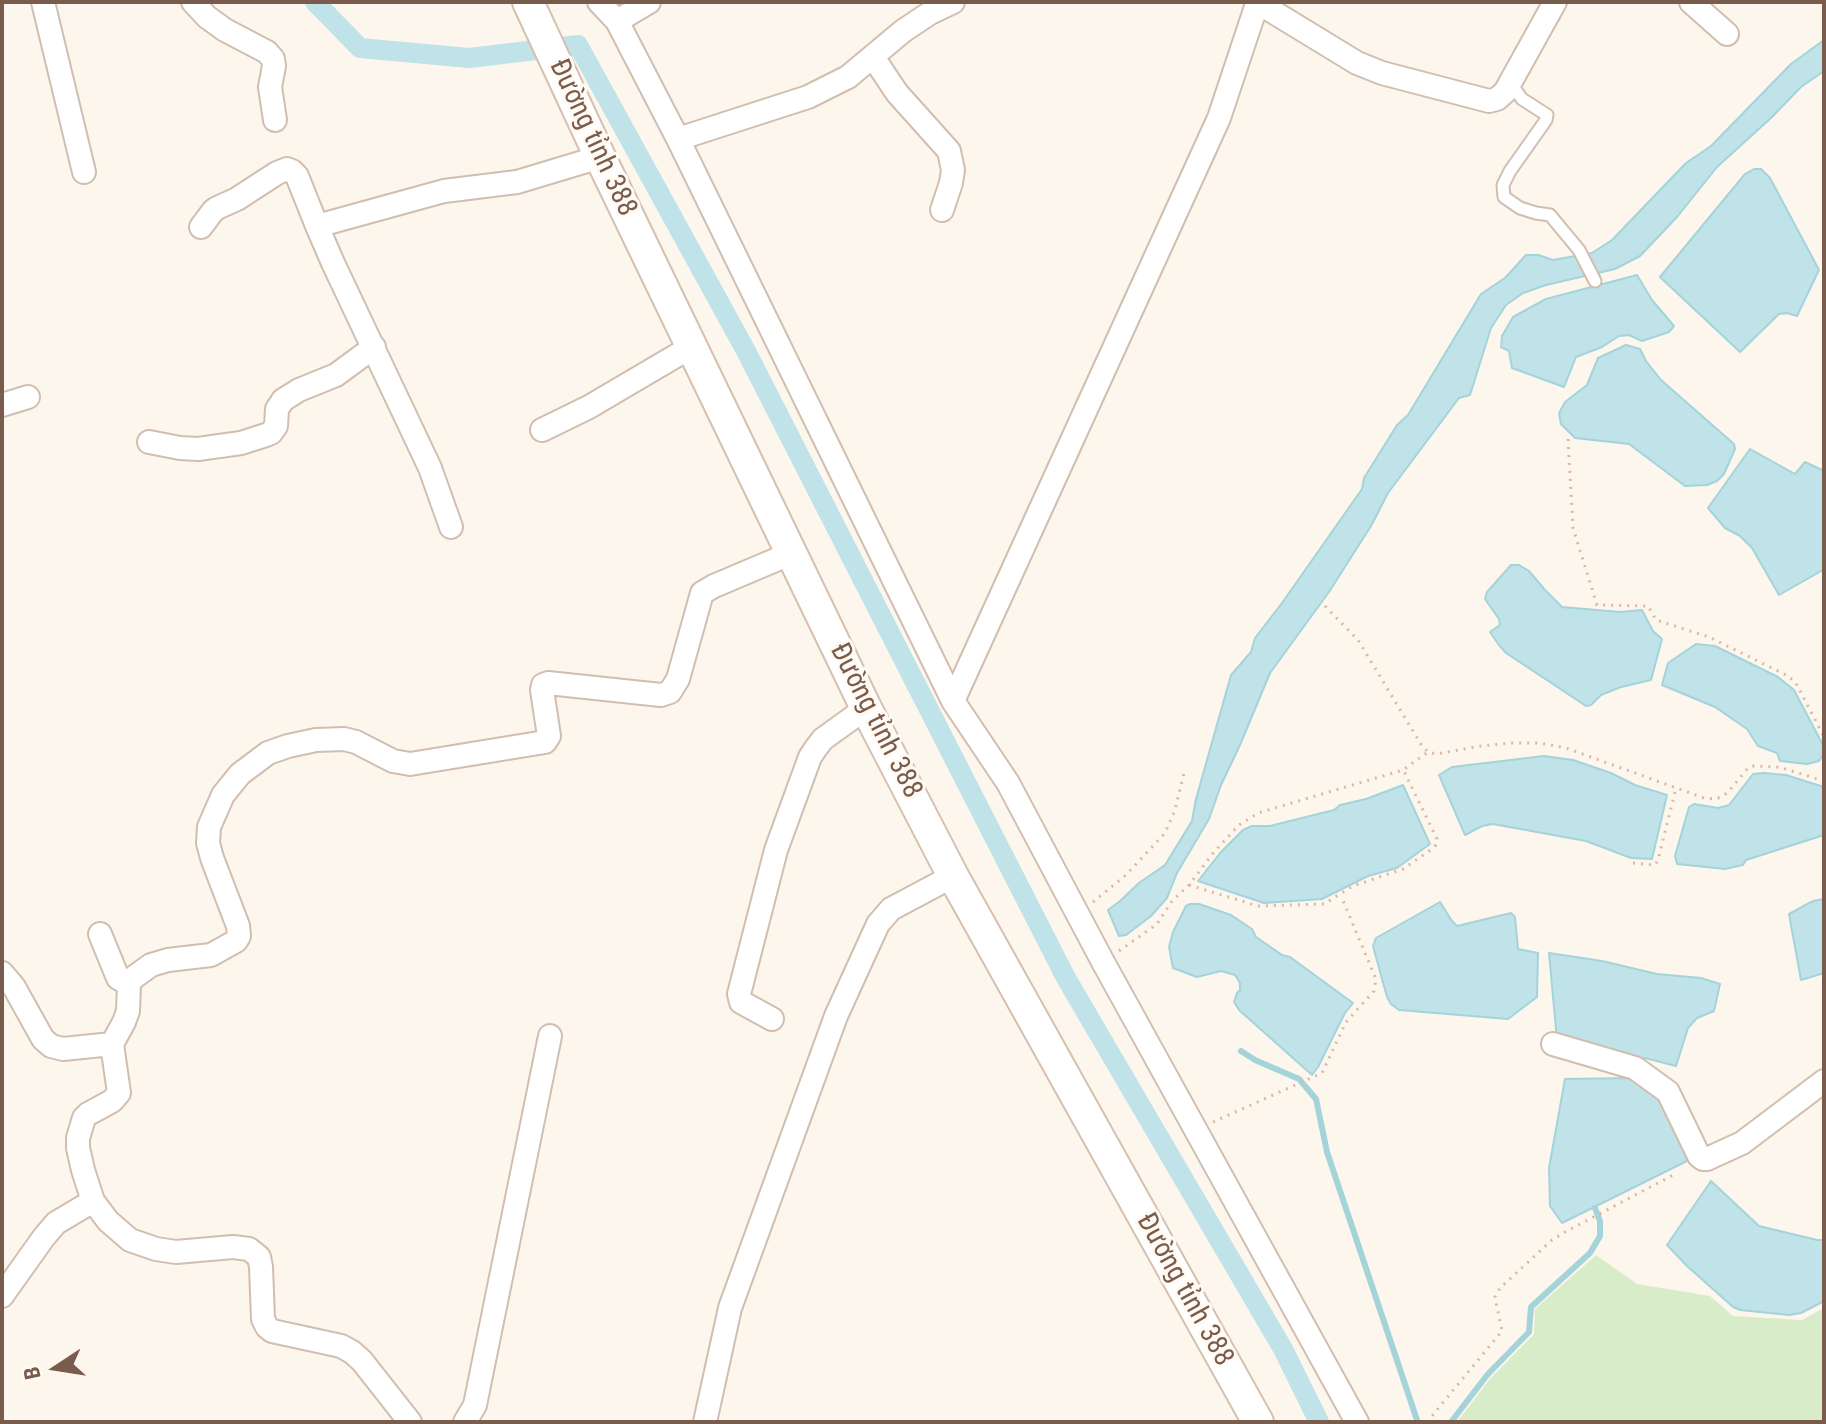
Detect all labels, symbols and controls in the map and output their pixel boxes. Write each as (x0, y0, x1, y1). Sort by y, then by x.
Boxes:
street label: Đường tỉnh 388 (541, 54, 643, 222)
street label: Đường tỉnh 388 (822, 638, 928, 804)
street label: Đường tỉnh 388 (1128, 1208, 1240, 1372)
north arrow (16, 1328, 96, 1408)
text: B (19, 1364, 46, 1382)

